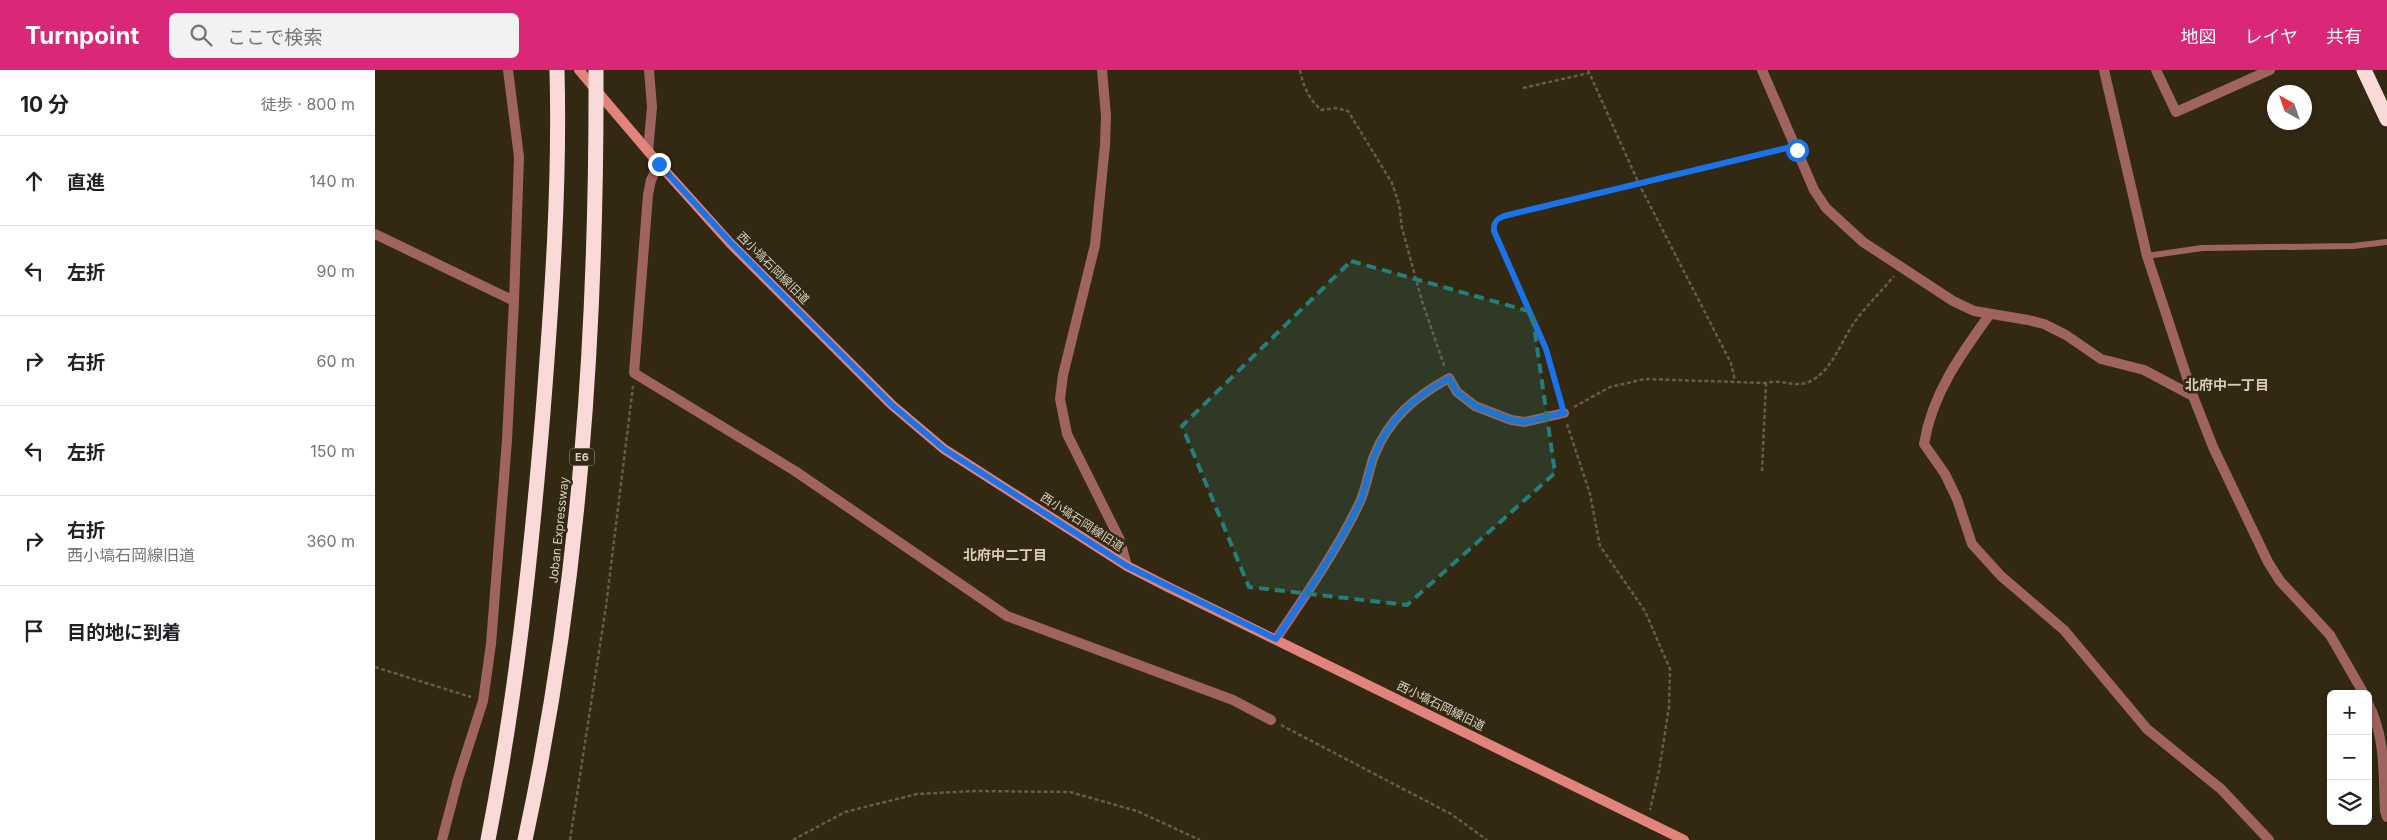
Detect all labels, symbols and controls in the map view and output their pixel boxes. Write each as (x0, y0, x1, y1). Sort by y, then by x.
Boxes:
search box (169, 13, 519, 58)
text: Turnpoint (25, 21, 139, 50)
icon: search (187, 21, 215, 49)
text: ここで検索 (227, 26, 322, 49)
text: 地図 (2181, 26, 2217, 47)
text: レイヤ (2245, 26, 2298, 47)
text: 共有 (2326, 26, 2362, 47)
north arrow (2267, 85, 2312, 130)
text: 10 分 (20, 92, 69, 117)
text: 徒歩 · 800 m (261, 94, 355, 114)
route start (1786, 139, 1809, 162)
route end (648, 153, 671, 176)
icon: ahead (20, 167, 48, 195)
text: 直進 (67, 171, 105, 194)
text: 140 m (310, 171, 355, 191)
street label: 西小塙石岡線旧道 (734, 228, 813, 307)
icon: left (20, 257, 48, 285)
text: 左折 (67, 261, 105, 284)
text: 90 m (316, 261, 355, 281)
icon: right (20, 347, 48, 375)
text: 右折 (67, 351, 105, 374)
text: 60 m (316, 351, 355, 371)
district label: 北府中一丁目 (2185, 376, 2269, 393)
icon: left (20, 437, 48, 465)
text: 左折 (67, 441, 105, 464)
text: 150 m (310, 441, 355, 461)
road number: E6 (569, 448, 595, 466)
street label: Joban Expressway (545, 476, 572, 584)
street label: 西小塙石岡線旧道 (1038, 489, 1127, 554)
text: 右折 (67, 519, 105, 542)
icon: right (20, 527, 48, 555)
text: 360 m (307, 531, 355, 551)
text: 西小塙石岡線旧道 (67, 545, 195, 565)
district label: 北府中二丁目 (963, 546, 1047, 563)
icon: arrive (20, 617, 48, 645)
text: 目的地に到着 (67, 621, 181, 644)
street label: 西小塙石岡線旧道 (1395, 678, 1488, 733)
map controls (2327, 690, 2372, 825)
button: + (2327, 690, 2372, 735)
button: − (2327, 735, 2372, 780)
button: layers (2327, 780, 2372, 825)

